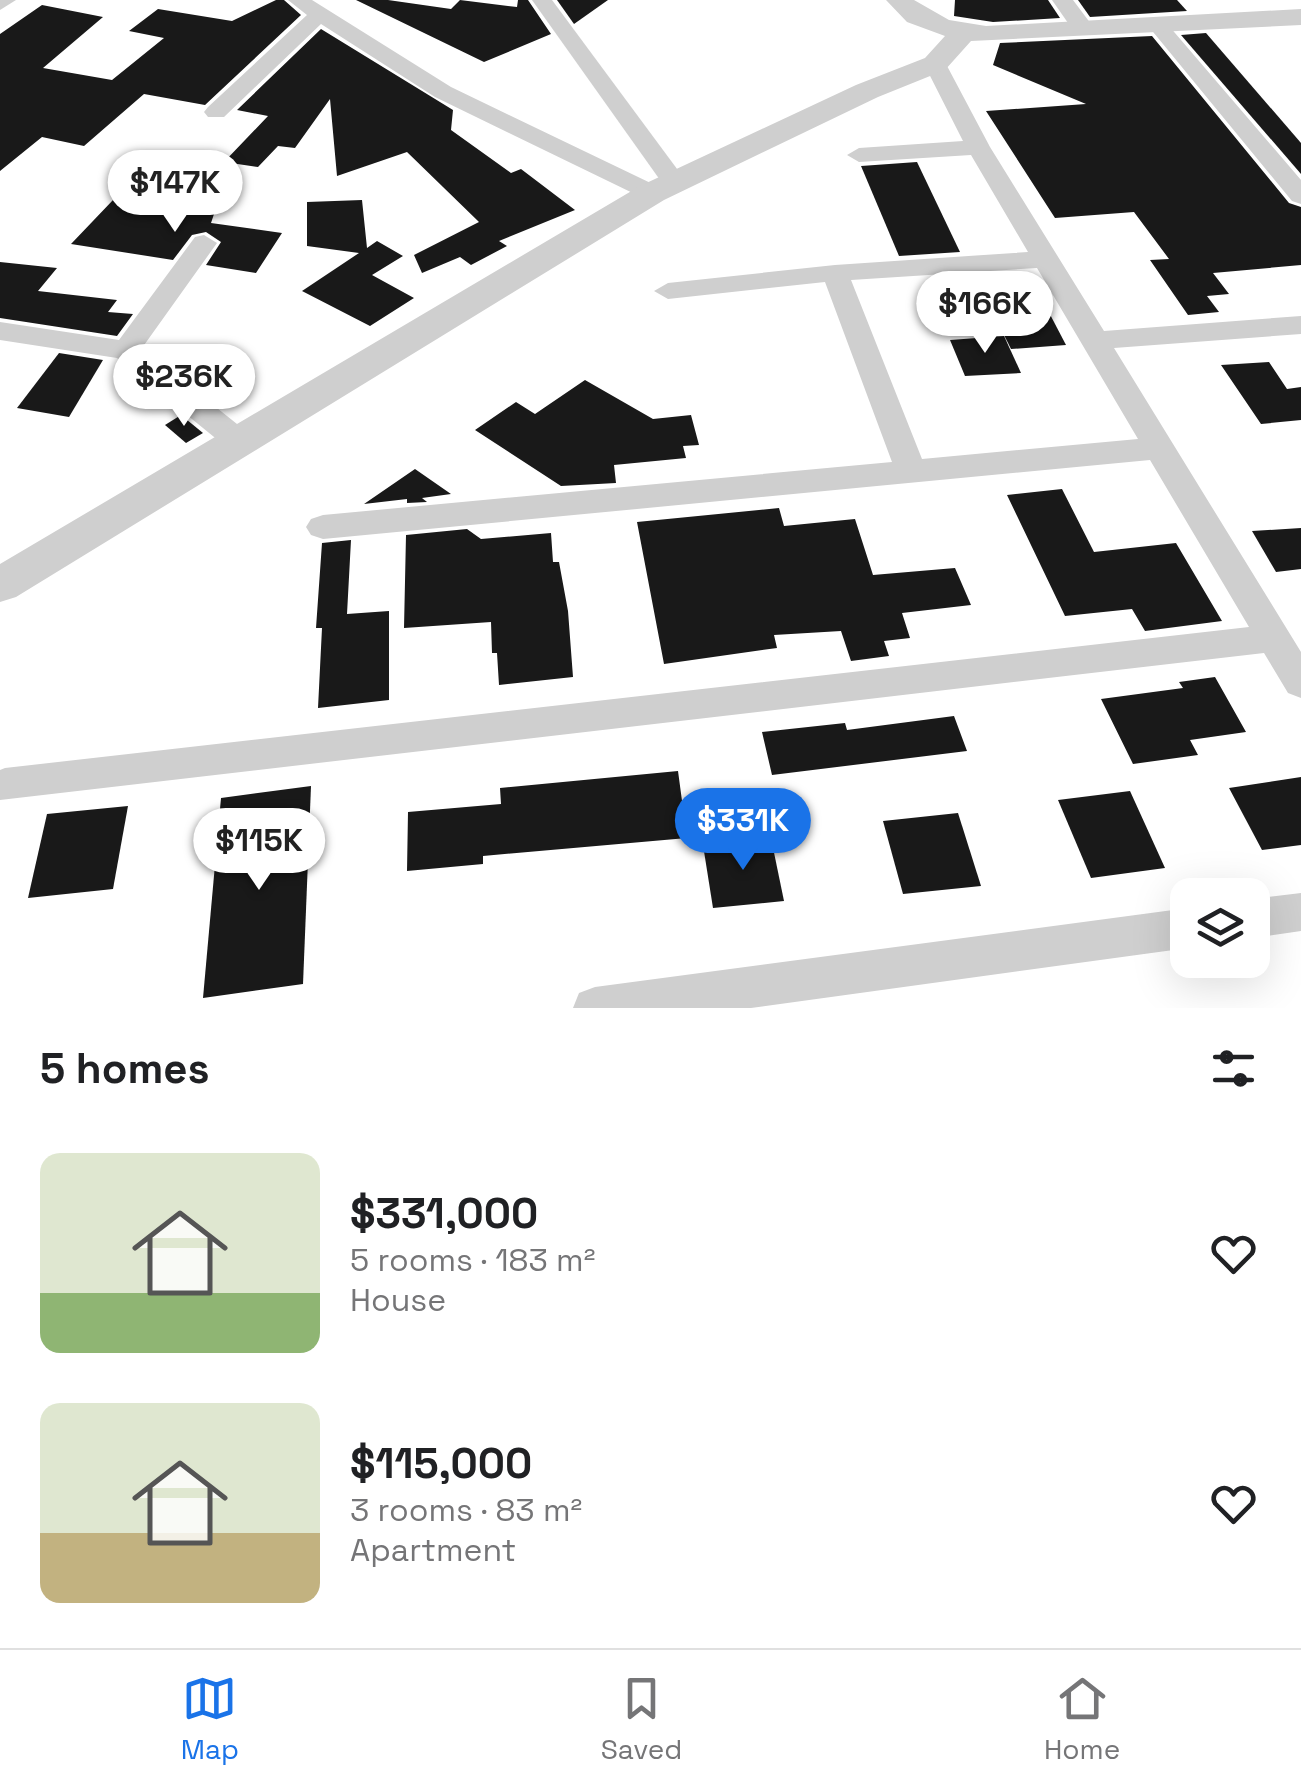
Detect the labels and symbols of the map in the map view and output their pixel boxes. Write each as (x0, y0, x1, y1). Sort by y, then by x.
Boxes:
pin: $147K (105, 150, 245, 235)
pin: $166K (915, 271, 1055, 356)
pin: $236K (114, 344, 254, 429)
pin: $331K (673, 788, 813, 873)
pin: $115K (189, 808, 329, 893)

